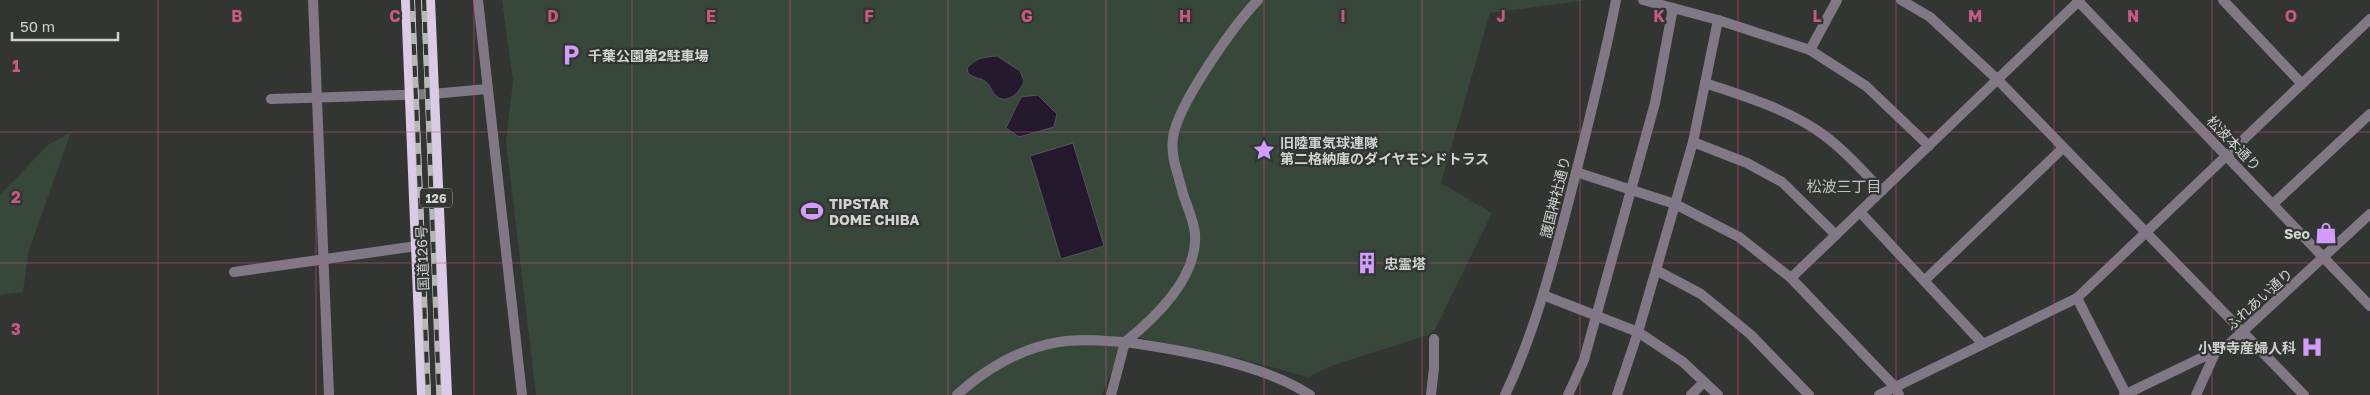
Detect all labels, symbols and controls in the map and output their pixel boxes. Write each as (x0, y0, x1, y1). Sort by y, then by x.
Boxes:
text: B (231, 6, 243, 26)
text: C (389, 6, 401, 26)
text: D (547, 6, 559, 26)
text: E (706, 6, 716, 26)
text: F (864, 6, 874, 26)
text: G (1021, 6, 1033, 26)
text: H (1179, 6, 1191, 26)
text: I (1340, 6, 1346, 26)
text: J (1496, 6, 1506, 26)
text: K (1653, 6, 1665, 26)
text: L (1812, 6, 1822, 26)
text: M (1968, 6, 1982, 26)
text: N (2127, 6, 2139, 26)
text: O (2285, 6, 2297, 26)
scale bar (12, 10, 119, 42)
text: 50 m (20, 17, 55, 35)
parking icon: 千葉公園第2駐車場 (558, 42, 584, 68)
place label: 千葉公園第2駐車場 (588, 47, 709, 64)
text: 1 (12, 56, 20, 76)
street label: 松波本通り (2204, 112, 2264, 174)
place label: 旧陸軍気球連隊 第二格納庫のダイヤモンドトラス (1280, 134, 1489, 167)
place icon: 旧陸軍気球連隊 第二格納庫のダイヤモンドトラス (1251, 137, 1277, 163)
street label: 護国神社通り (1537, 154, 1573, 240)
district label: 松波三丁目 (1806, 177, 1882, 195)
text: 2 (11, 187, 21, 207)
road number: 126 (420, 188, 452, 208)
place label: TIPSTAR DOME CHIBA (829, 195, 919, 228)
sports icon: TIPSTAR DOME CHIBA (799, 198, 825, 224)
shop icon: Seo (2313, 220, 2339, 246)
street label: 国道126号 (412, 225, 432, 291)
place label: Seo (2284, 225, 2310, 242)
building icon: 忠霊塔 (1354, 250, 1380, 276)
place label: 忠霊塔 (1384, 255, 1426, 272)
street label: ふれあい通り (2222, 265, 2296, 333)
text: 3 (11, 319, 21, 339)
hospital icon: 小野寺産婦人科 (2299, 334, 2325, 360)
place label: 小野寺産婦人科 (2198, 339, 2296, 356)

